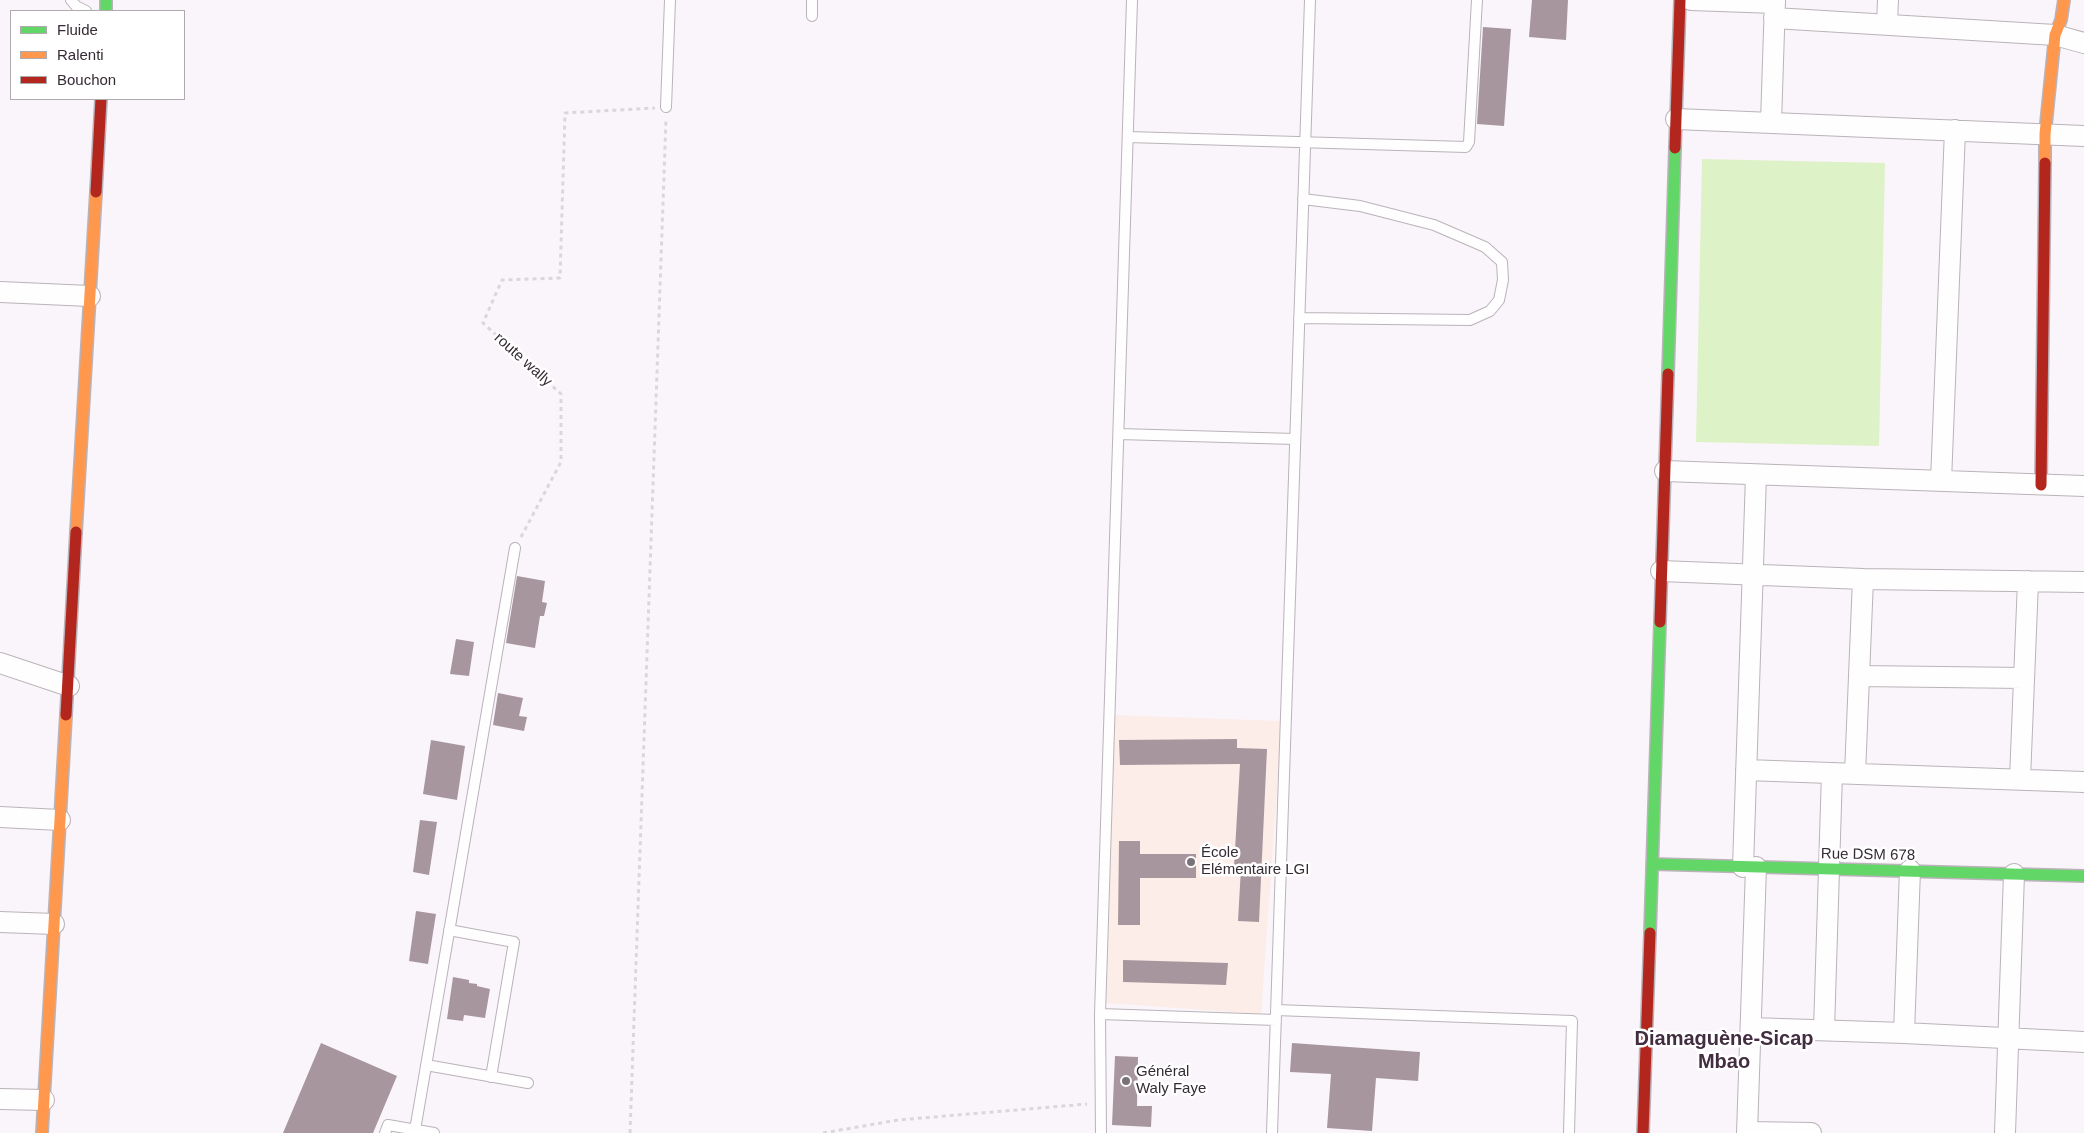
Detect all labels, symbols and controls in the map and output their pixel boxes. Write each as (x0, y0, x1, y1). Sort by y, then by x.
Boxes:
legend (10, 10, 185, 100)
text: Fluide (57, 21, 98, 38)
text: Ralenti (57, 46, 104, 63)
text: Bouchon (57, 71, 116, 88)
street label: route wally (490, 329, 556, 391)
place label: École Elémentaire LGI (1201, 844, 1309, 879)
street label: Rue DSM 678 (1821, 845, 1915, 865)
marker: École Elémentaire LGI (1185, 856, 1197, 868)
district label: Diamaguène-Sicap Mbao (1635, 1027, 1813, 1074)
place label: Général Waly Faye (1136, 1063, 1206, 1098)
marker: Général Waly Faye (1120, 1075, 1132, 1087)

